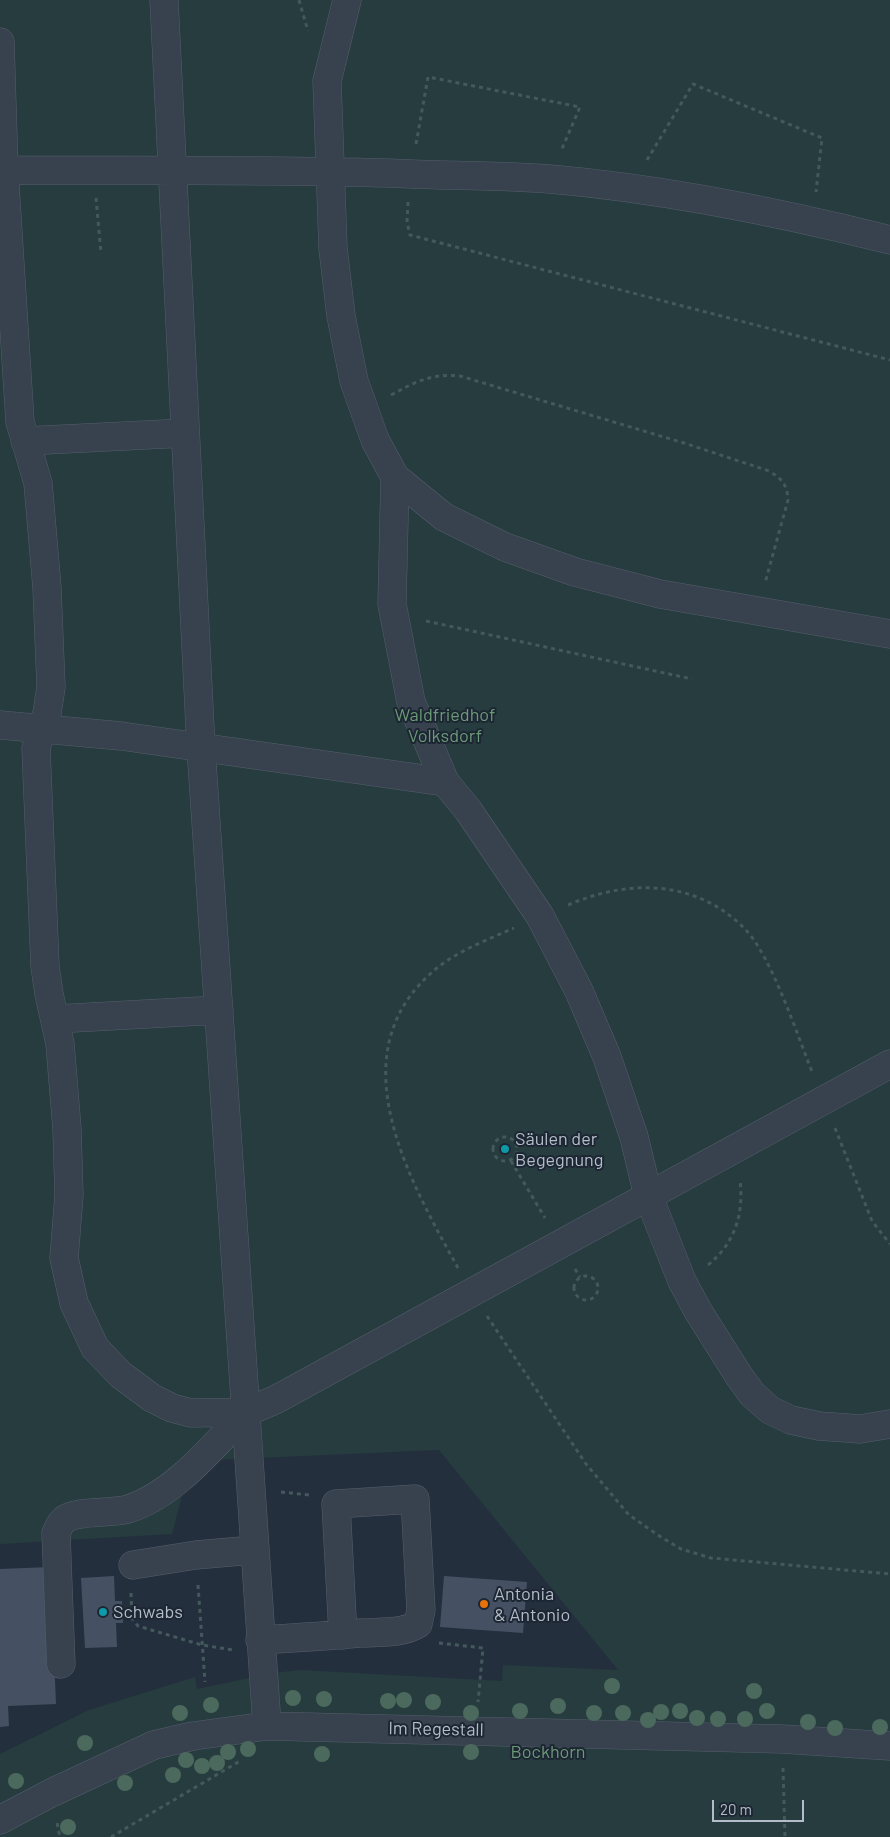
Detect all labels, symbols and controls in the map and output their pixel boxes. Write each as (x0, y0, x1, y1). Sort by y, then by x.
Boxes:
park label: Waldfriedhof Volksdorf (395, 704, 495, 746)
place label: Säulen der Begegnung (515, 1128, 603, 1170)
marker: Säulen der Begegnung (499, 1143, 511, 1155)
place label: Antonia & Antonio (494, 1583, 570, 1626)
marker: Antonia & Antonio (478, 1598, 490, 1610)
place label: Schwabs (113, 1601, 183, 1623)
marker: Schwabs (97, 1606, 109, 1618)
street label: Im Regestall (388, 1717, 484, 1741)
park label: Bockhorn (510, 1741, 586, 1763)
scale bar (715, 1790, 808, 1822)
text: 20 m (720, 1800, 752, 1818)

